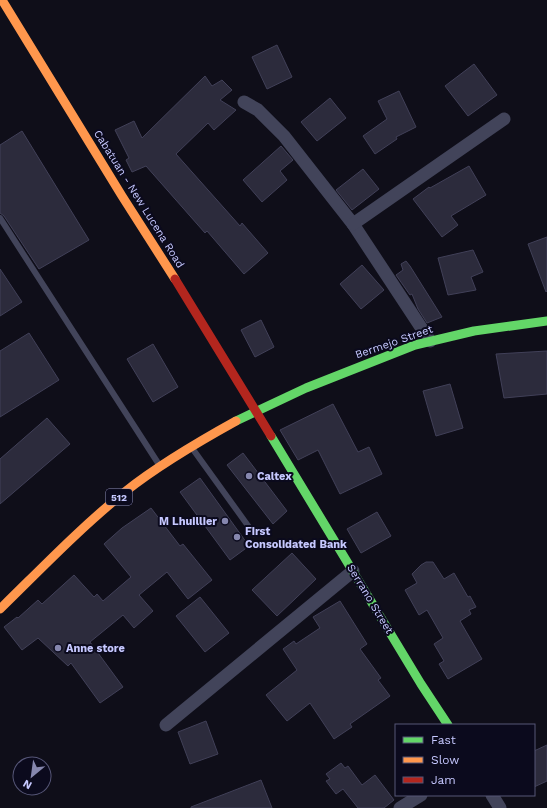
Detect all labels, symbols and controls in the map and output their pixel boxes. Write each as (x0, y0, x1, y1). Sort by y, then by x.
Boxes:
street label: Cabatuan - New Lucena Road (91, 128, 187, 270)
street label: Bermejo Street (353, 323, 435, 361)
place label: Caltex (257, 470, 292, 483)
marker: Caltex (244, 471, 254, 481)
road number: 512 (106, 489, 132, 505)
place label: M Lhuillier (159, 515, 217, 528)
marker: M Lhuillier (220, 516, 230, 526)
place label: First Consolidated Bank (245, 525, 347, 551)
marker: First Consolidated Bank (232, 532, 242, 542)
street label: Serrano Street (344, 562, 396, 636)
place label: Anne store (66, 642, 125, 655)
marker: Anne store (53, 643, 63, 653)
legend (395, 724, 535, 796)
text: Fast (431, 733, 456, 747)
text: Slow (431, 753, 459, 767)
north arrow (12, 756, 52, 796)
text: Jam (431, 773, 456, 787)
text: N (21, 777, 34, 792)

